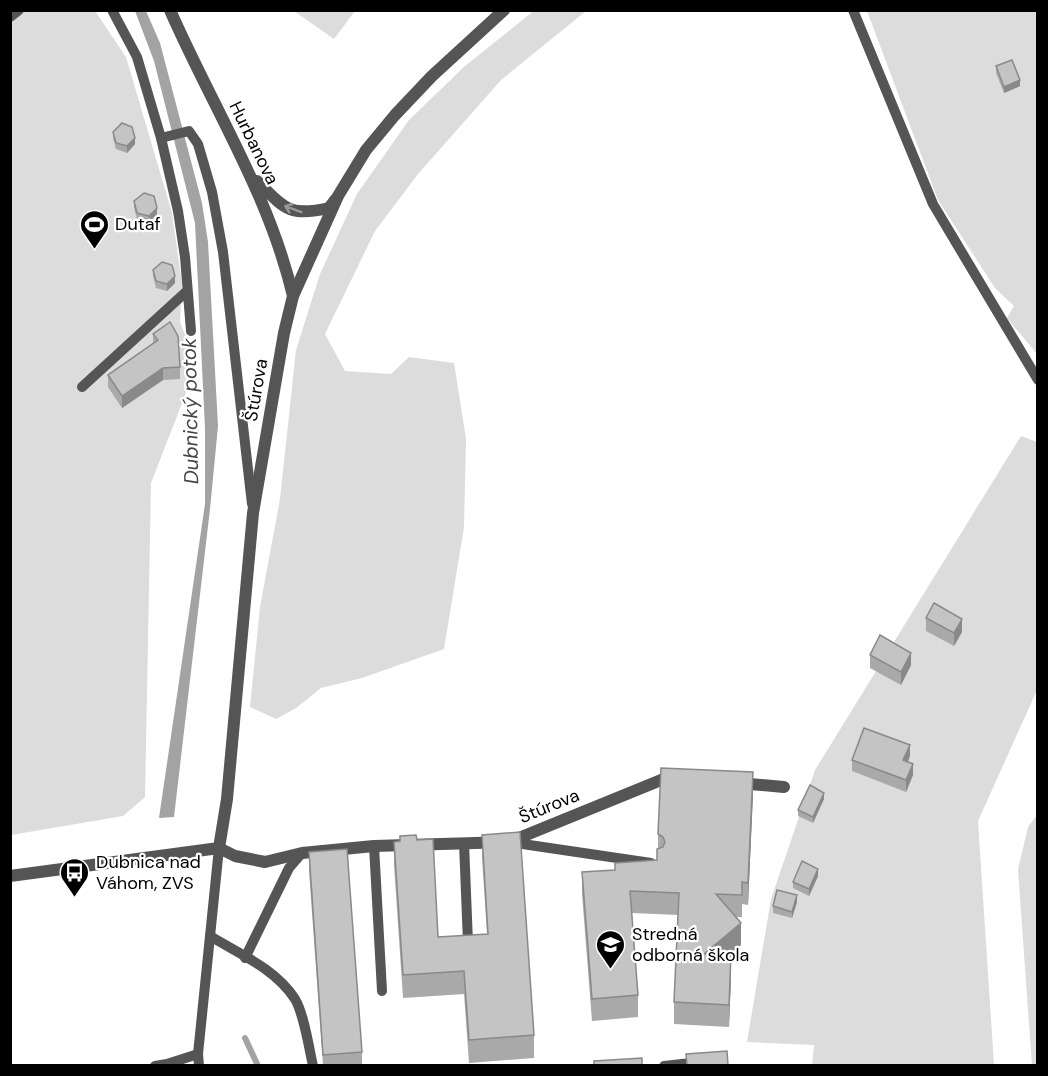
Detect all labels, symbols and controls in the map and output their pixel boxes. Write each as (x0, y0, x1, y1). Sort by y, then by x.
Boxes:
street label: Hurbanova (224, 97, 284, 189)
one-way arrow (284, 202, 302, 213)
sports icon: Dutaf (78, 208, 110, 250)
place label: Dutaf (115, 212, 161, 236)
water label: Dubnický potok (176, 337, 204, 484)
street label: Štúrova (239, 357, 273, 423)
street label: Štúrova (515, 783, 583, 829)
place label: Dubnica nad Váhom, ZVS (96, 850, 201, 895)
bus stop icon: Dubnica nad Váhom, ZVS (59, 856, 91, 898)
place label: Stredná odborná škola (632, 922, 749, 967)
school or university icon: Stredná odborná škola (595, 928, 627, 970)

